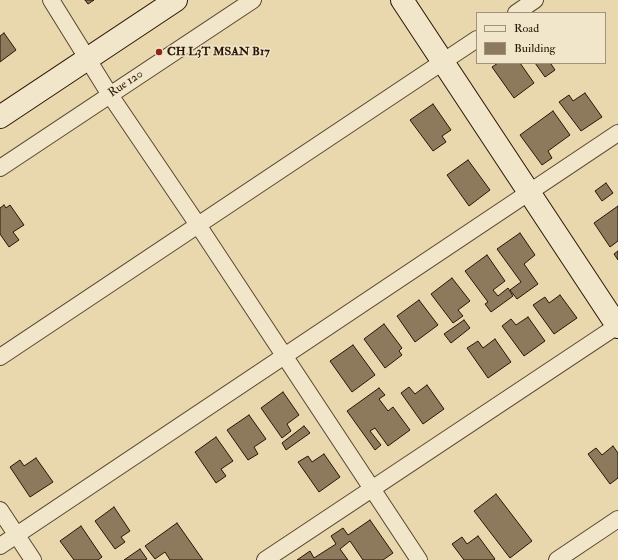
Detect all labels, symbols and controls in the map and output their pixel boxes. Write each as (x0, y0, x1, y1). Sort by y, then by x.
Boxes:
legend (476, 12, 606, 64)
text: Road (514, 21, 539, 36)
text: Building (514, 41, 555, 56)
place label: CH L3T MSAN B17 (167, 45, 270, 59)
marker: CH L3T MSAN B17 (154, 47, 164, 57)
street label: Rue 120 (106, 67, 146, 101)

